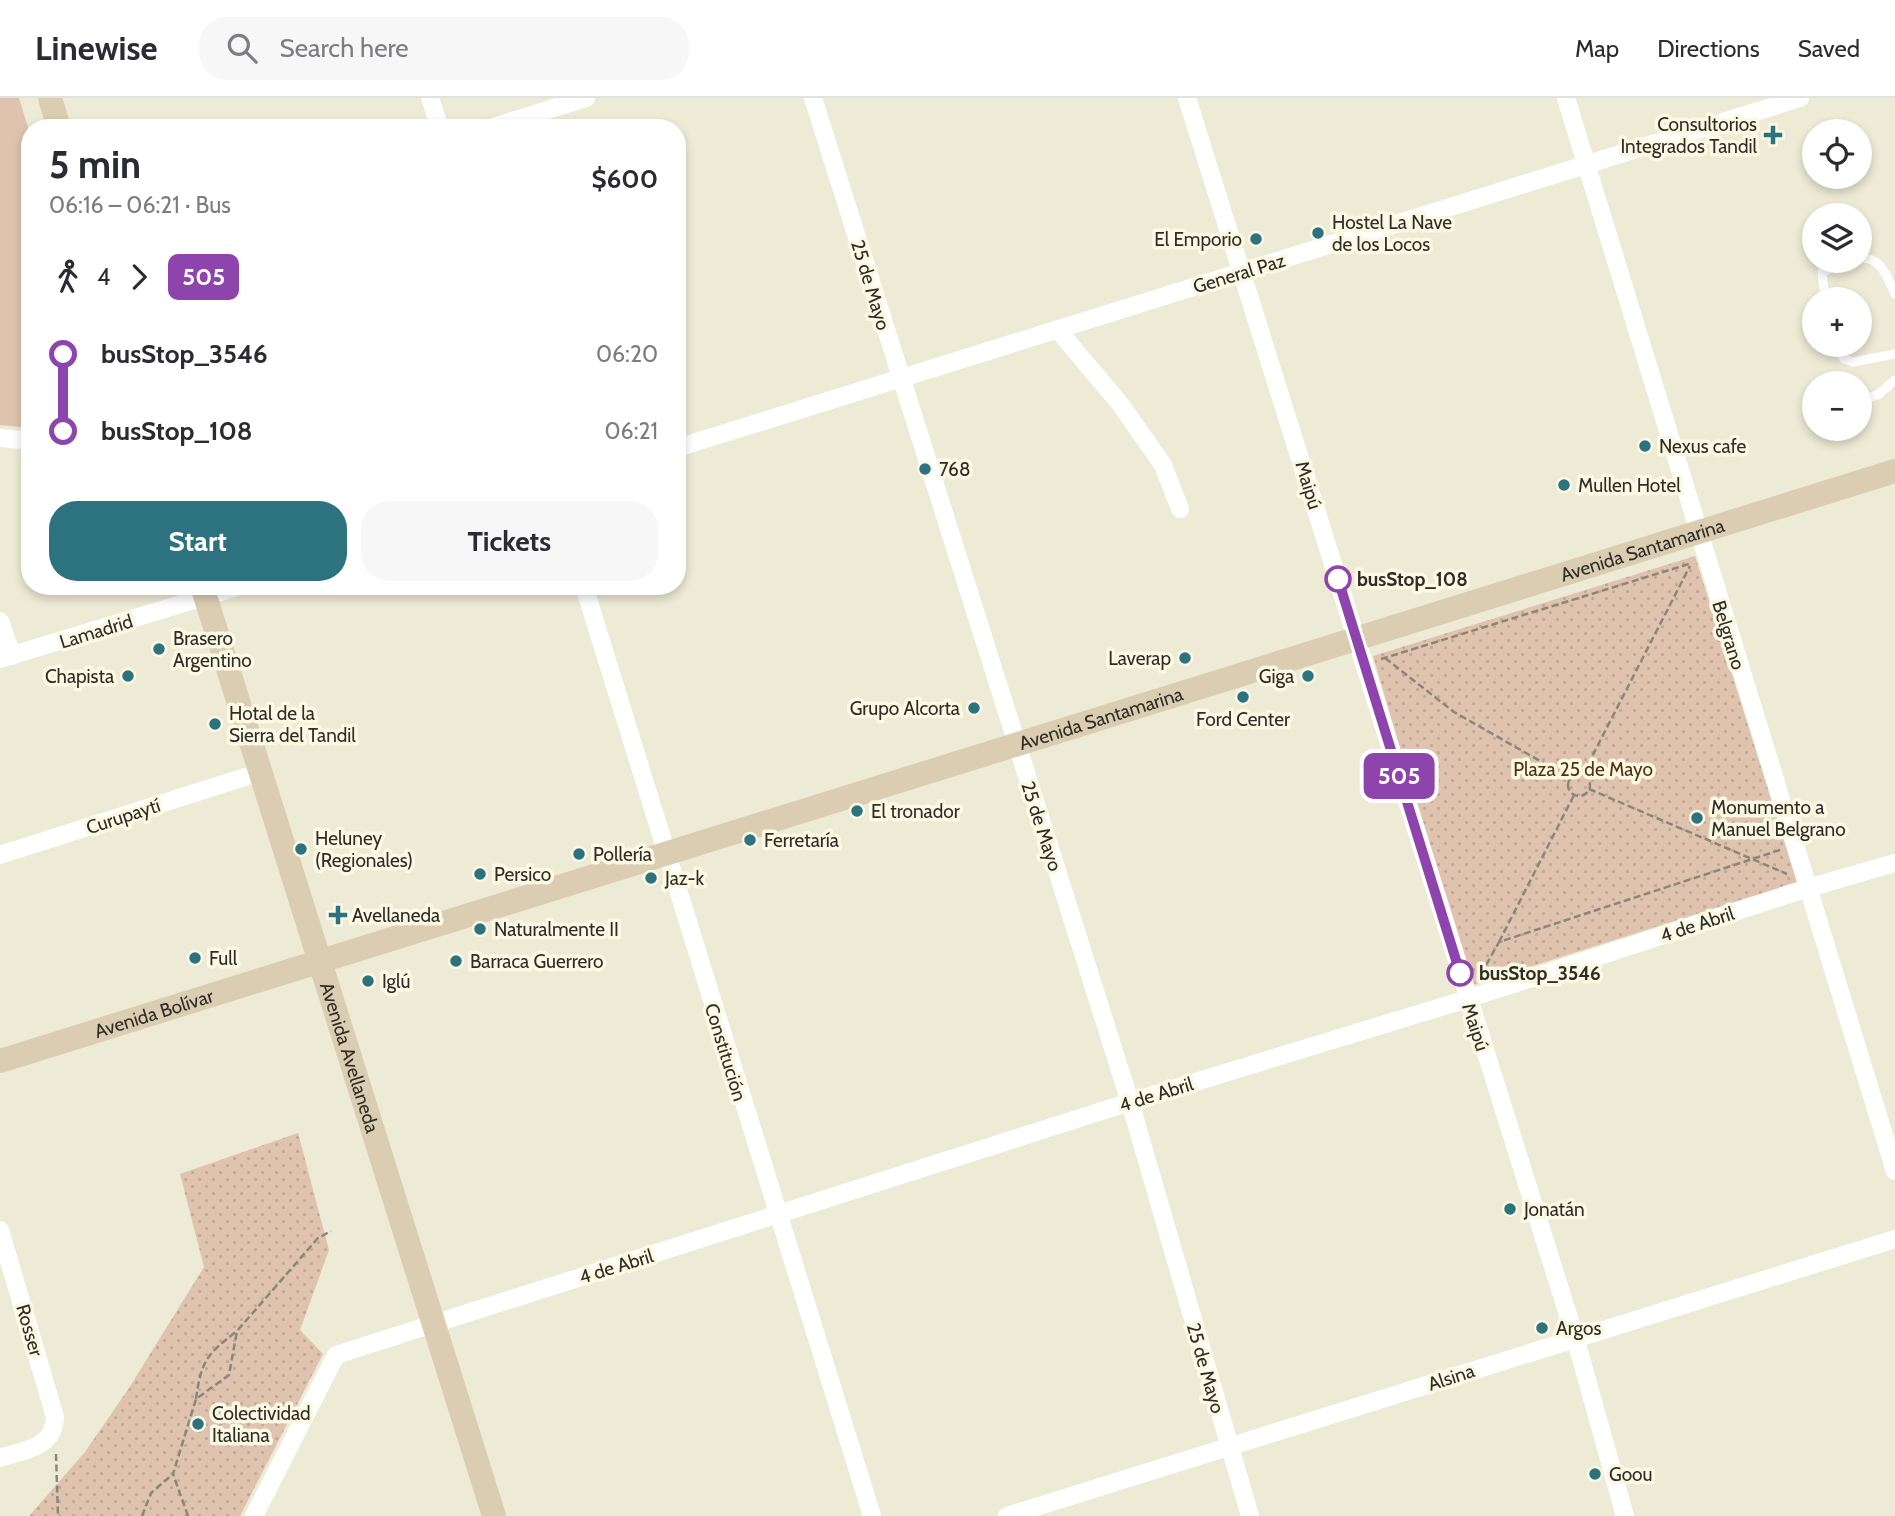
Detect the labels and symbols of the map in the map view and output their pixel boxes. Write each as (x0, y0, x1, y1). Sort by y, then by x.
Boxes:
place label: Consultorios Integrados Tandil (1620, 113, 1758, 158)
marker: Consultorios Integrados Tandil (1763, 125, 1783, 145)
place label: Hostel La Nave de los Locos (1332, 211, 1452, 256)
marker: Hostel La Nave de los Locos (1310, 225, 1326, 241)
place label: El Emporio (1154, 228, 1242, 251)
marker: El Emporio (1248, 231, 1264, 247)
street label: 25 de Mayo (846, 237, 895, 333)
street label: General Paz (1190, 249, 1288, 298)
place label: Nexus cafe (1659, 435, 1747, 458)
marker: Nexus cafe (1637, 438, 1653, 454)
place label: 768 (939, 458, 970, 481)
street label: Maipú (1290, 458, 1327, 512)
marker: 768 (917, 461, 933, 477)
place label: Mullen Hotel (1578, 474, 1681, 497)
marker: Mullen Hotel (1556, 477, 1572, 493)
street label: Avenida Santamarina (1558, 514, 1727, 586)
marker: busStop_108 (1325, 566, 1351, 592)
place label: busStop_108 (1357, 568, 1468, 591)
street label: Belgrano (1707, 598, 1750, 673)
street label: Lamadrid (57, 609, 136, 654)
place label: Brasero Argentino (173, 627, 252, 672)
marker: Brasero Argentino (151, 641, 167, 657)
place label: Laverap (1108, 647, 1171, 670)
marker: Laverap (1177, 650, 1193, 666)
place label: Chapista (45, 665, 114, 688)
place label: Giga (1259, 665, 1294, 688)
marker: Chapista (120, 668, 136, 684)
marker: Giga (1300, 668, 1316, 684)
street label: Avenida Santamarina (1016, 682, 1186, 755)
marker: Ford Center (1235, 689, 1251, 705)
place label: Grupo Alcorta (850, 697, 960, 720)
marker: Grupo Alcorta (966, 700, 982, 716)
place label: Hotal de la Sierra del Tandil (229, 702, 356, 747)
place label: Ford Center (1196, 708, 1290, 731)
marker: Hotal de la Sierra del Tandil (207, 716, 223, 732)
line badge: 505 (1359, 753, 1439, 799)
park label: Plaza 25 de Mayo (1513, 758, 1653, 781)
street label: 25 de Mayo (1016, 778, 1067, 874)
street label: Curupaytí (83, 794, 163, 839)
place label: Monumento a Manuel Belgrano (1711, 796, 1846, 841)
place label: El tronador (871, 800, 960, 823)
marker: El tronador (849, 803, 865, 819)
marker: Monumento a Manuel Belgrano (1689, 810, 1705, 826)
place label: Heluney (Regionales) (315, 827, 413, 872)
place label: Ferretaría (764, 829, 839, 852)
marker: Ferretaría (742, 832, 758, 848)
marker: Heluney (Regionales) (293, 841, 309, 857)
place label: Pollería (593, 843, 652, 866)
marker: Pollería (571, 846, 587, 862)
place label: Persico (494, 863, 551, 886)
marker: Persico (472, 866, 488, 882)
place label: Jaz-k (664, 867, 704, 890)
marker: Jaz-k (643, 870, 659, 886)
street label: 4 de Abril (1657, 902, 1738, 947)
place label: Avellaneda (352, 904, 440, 927)
marker: Avellaneda (330, 907, 346, 923)
place label: Naturalmente II (494, 918, 619, 941)
marker: Naturalmente II (472, 921, 488, 937)
place label: Full (209, 947, 238, 970)
marker: Full (187, 950, 203, 966)
place label: Barraca Guerrero (470, 950, 604, 973)
marker: Barraca Guerrero (448, 953, 464, 969)
marker: busStop_3546 (1447, 960, 1473, 986)
place label: busStop_3546 (1479, 962, 1601, 985)
place label: Iglú (382, 970, 410, 993)
marker: Iglú (360, 973, 376, 989)
street label: Avenida Avellaneda (315, 979, 384, 1136)
street label: Avenida Bolívar (92, 984, 216, 1043)
street label: Maipú (1457, 1000, 1494, 1054)
street label: Constitución (700, 1001, 751, 1104)
street label: 4 de Abril (1116, 1072, 1197, 1117)
place label: Jonatán (1523, 1198, 1585, 1221)
marker: Jonatán (1502, 1201, 1518, 1217)
street label: 4 de Abril (576, 1244, 657, 1289)
street label: Rosser (11, 1301, 48, 1359)
place label: Argos (1556, 1317, 1602, 1340)
street label: 25 de Mayo (1182, 1320, 1229, 1416)
marker: Argos (1534, 1320, 1550, 1336)
street label: Alsina (1425, 1359, 1477, 1396)
place label: Colectividad Italiana (212, 1402, 311, 1447)
marker: Colectividad Italiana (190, 1416, 206, 1432)
place label: Goou (1609, 1463, 1653, 1486)
marker: Goou (1587, 1466, 1603, 1482)

